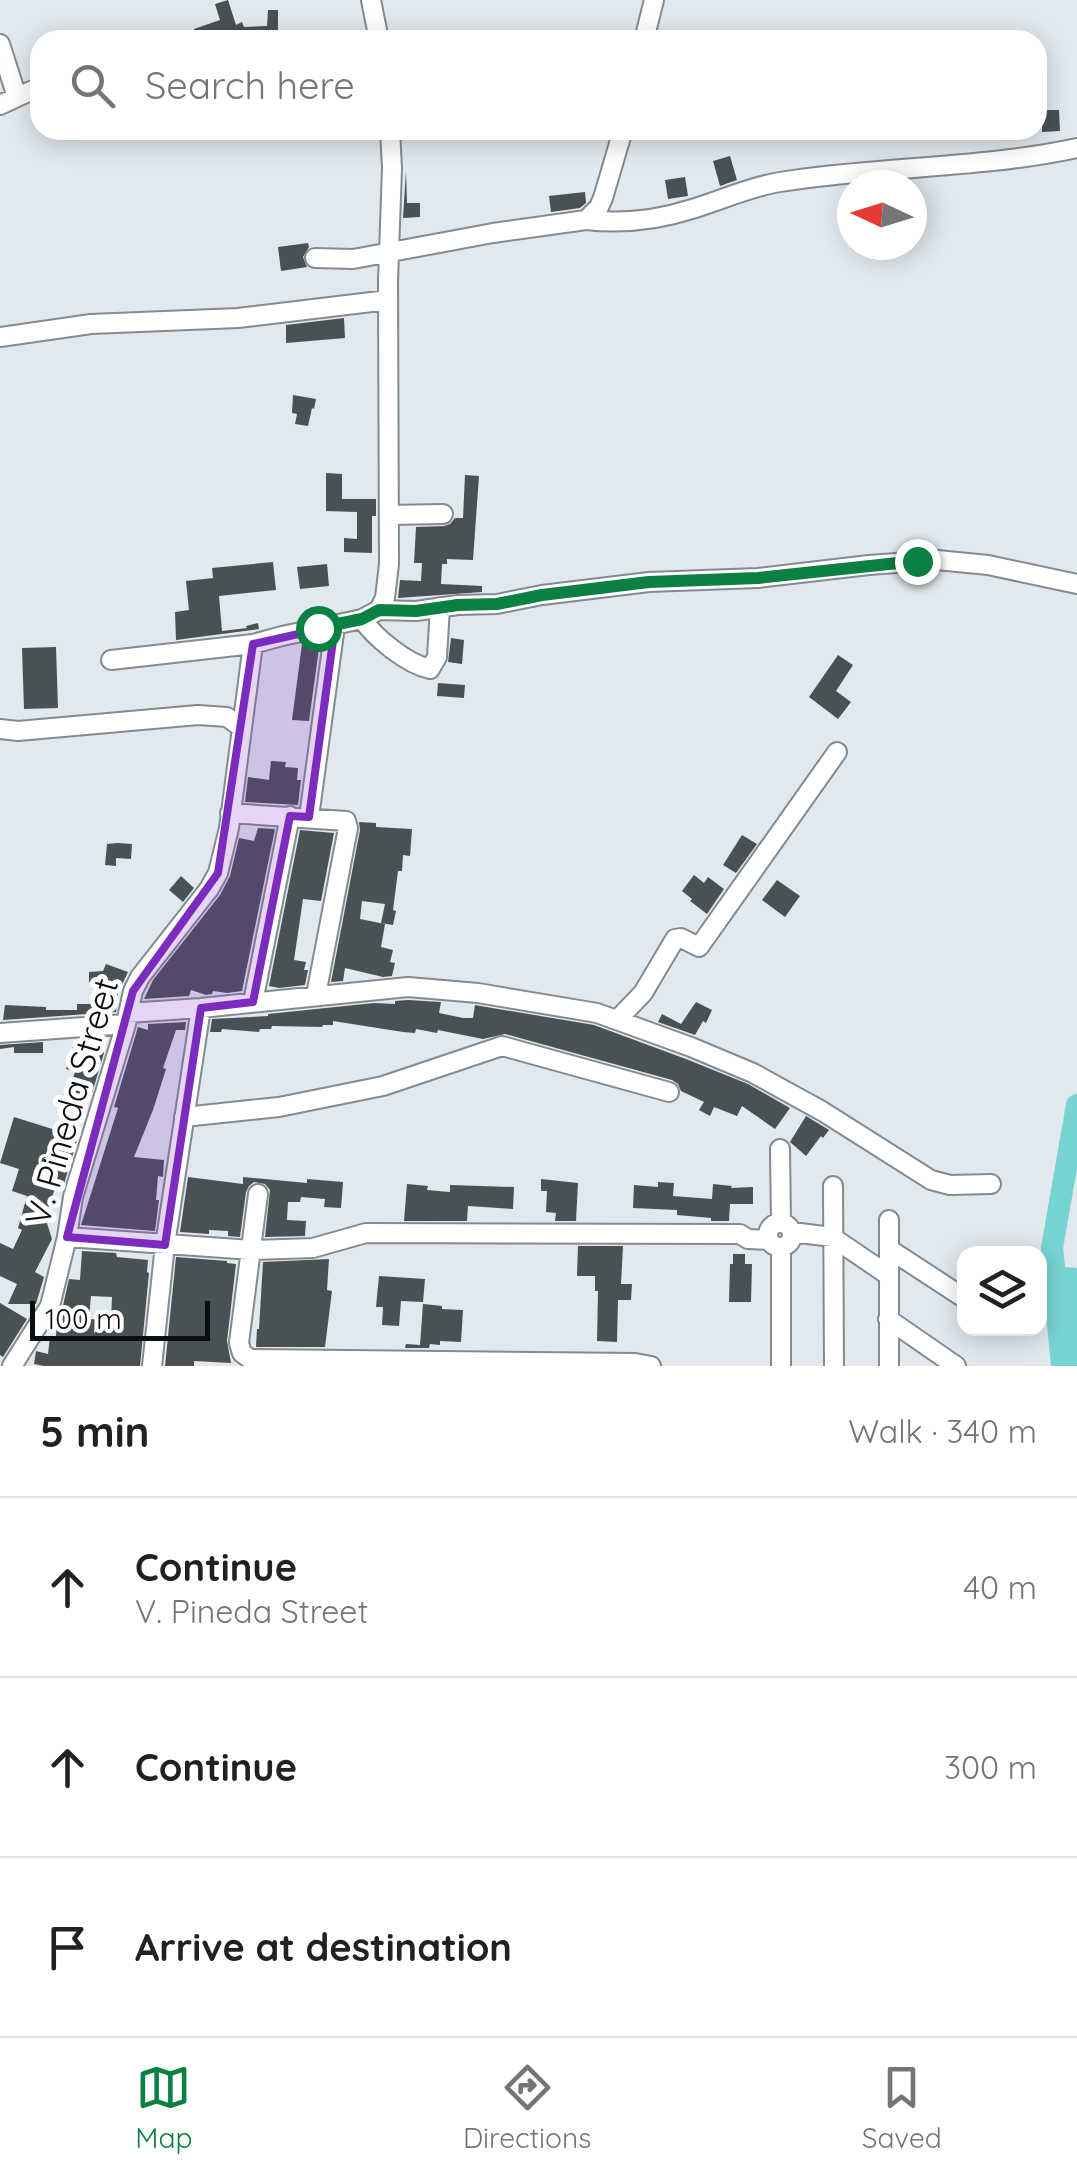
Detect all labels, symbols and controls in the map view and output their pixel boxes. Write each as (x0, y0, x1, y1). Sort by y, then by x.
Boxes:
search box (30, 30, 1047, 140)
icon: search (65, 58, 120, 113)
text: Search here (145, 61, 355, 109)
north arrow (837, 170, 927, 260)
route end (895, 539, 941, 585)
route start (296, 606, 342, 652)
street label: V. Pineda Street (15, 973, 127, 1230)
map controls (957, 1246, 1047, 1336)
button: layers (957, 1246, 1047, 1336)
scale bar (30, 1296, 210, 1340)
text: 100 m (45, 1301, 122, 1336)
text: 5 min (40, 1405, 150, 1458)
text: Walk · 340 m (848, 1411, 1037, 1451)
text: Continue (135, 1543, 297, 1591)
icon: ahead (40, 1560, 95, 1615)
text: 40 m (963, 1567, 1037, 1607)
text: V. Pineda Street (135, 1591, 368, 1631)
icon: ahead (40, 1740, 95, 1795)
text: Continue (135, 1743, 297, 1791)
text: 300 m (944, 1747, 1037, 1787)
icon: arrive (40, 1920, 95, 1975)
text: Arrive at destination (135, 1923, 512, 1971)
tab: Map (135, 2060, 192, 2155)
tab: Directions (463, 2060, 591, 2155)
tab: Saved (862, 2060, 942, 2155)

